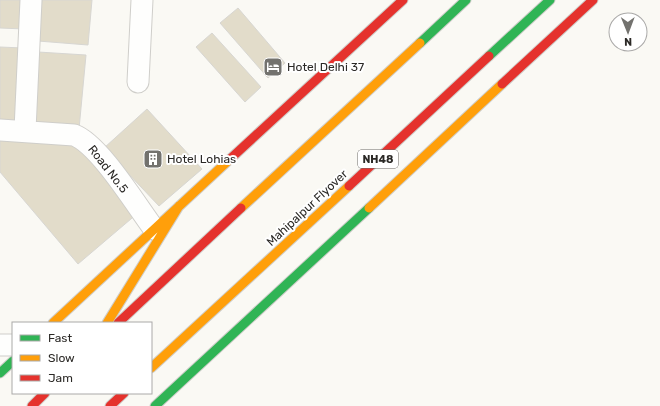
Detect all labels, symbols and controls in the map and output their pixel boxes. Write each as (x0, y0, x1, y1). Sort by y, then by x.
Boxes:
north arrow (608, 12, 648, 52)
text: N (624, 35, 632, 48)
hotel icon: Hotel Delhi 37 (262, 56, 284, 78)
place label: Hotel Delhi 37 (287, 60, 364, 74)
street label: Road No.5 (85, 142, 131, 196)
building icon: Hotel Lohias (142, 148, 164, 170)
road number: NH48 (358, 150, 398, 168)
place label: Hotel Lohias (167, 152, 236, 166)
street label: Mahipalpur Flyover (264, 167, 351, 249)
legend (12, 322, 152, 394)
text: Fast (48, 331, 72, 345)
text: Slow (48, 351, 75, 365)
text: Jam (48, 371, 73, 385)

